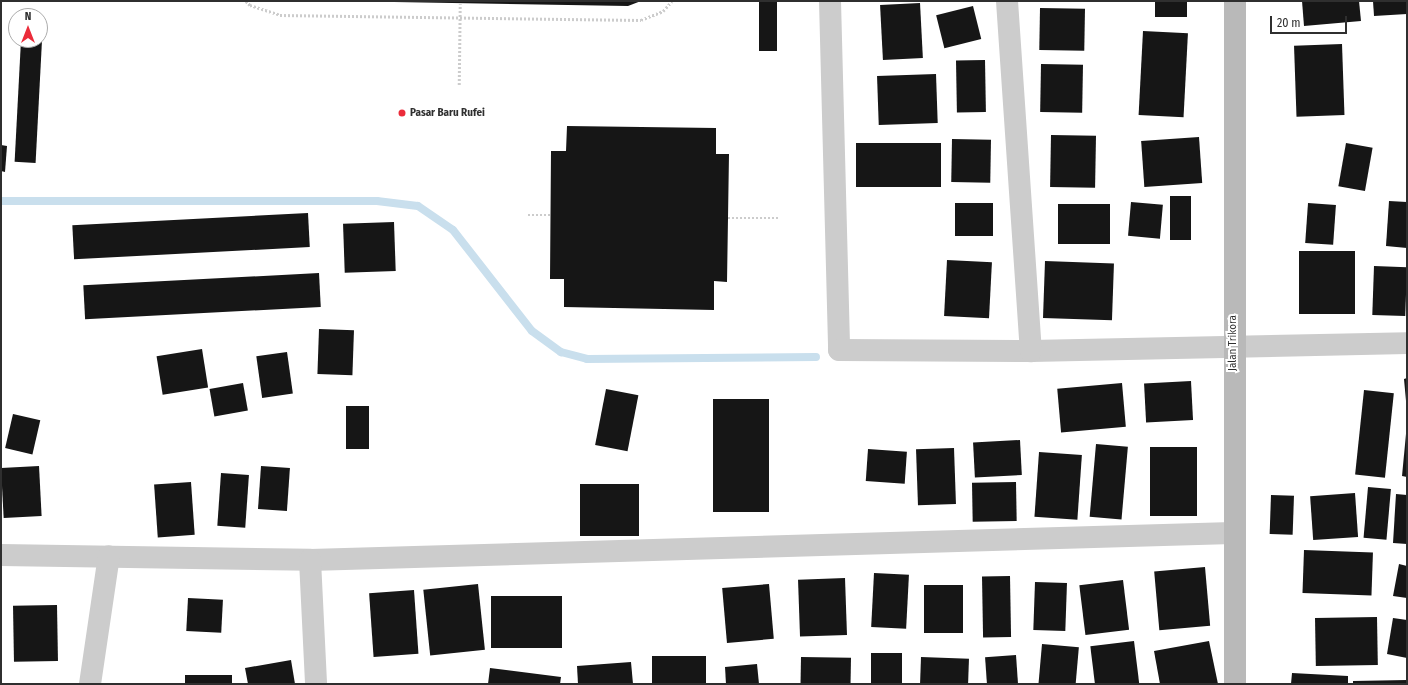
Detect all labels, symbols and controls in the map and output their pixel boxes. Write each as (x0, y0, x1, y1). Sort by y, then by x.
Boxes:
north arrow (8, 8, 48, 48)
scale bar (1272, 8, 1349, 34)
text: N (25, 10, 31, 23)
text: 20 m (1277, 16, 1301, 30)
place label: Pasar Baru Rufei (410, 106, 485, 120)
marker: Pasar Baru Rufei (397, 108, 407, 118)
street label: Jalan Trikora (1226, 315, 1240, 371)

